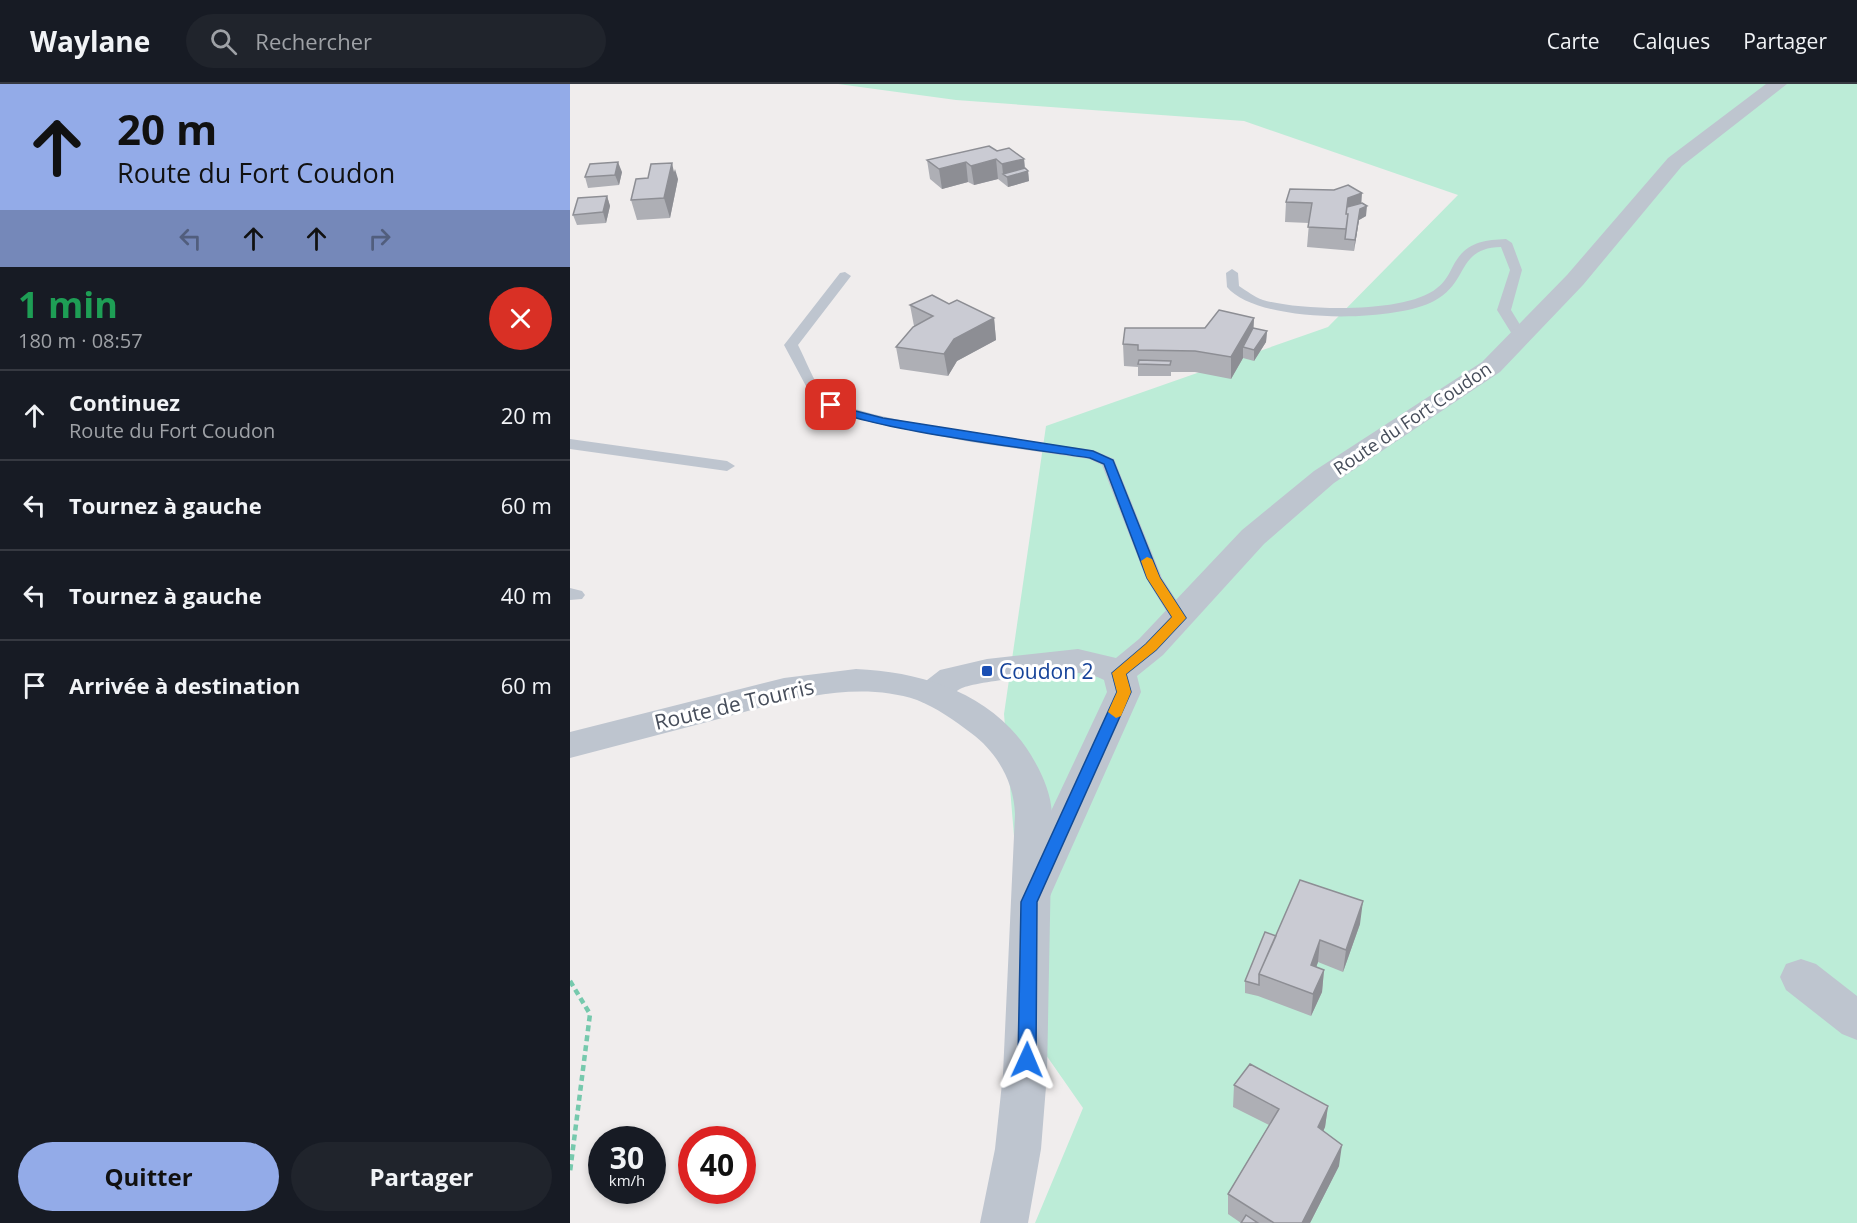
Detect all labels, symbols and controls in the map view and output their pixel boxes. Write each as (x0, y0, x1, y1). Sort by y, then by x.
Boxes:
search box (186, 14, 606, 68)
text: Waylane (30, 22, 150, 60)
icon: search (207, 25, 240, 58)
text: Rechercher (255, 26, 372, 56)
text: Carte (1547, 27, 1599, 55)
text: Calques (1632, 27, 1710, 55)
text: Partager (1743, 27, 1827, 55)
text: 20 m (117, 100, 217, 157)
icon: ahead (18, 108, 96, 186)
text: Route du Fort Coudon (117, 154, 395, 191)
icon: left (174, 222, 207, 255)
icon: ahead (237, 222, 270, 255)
icon: ahead (300, 222, 333, 255)
icon: right (363, 222, 396, 255)
text: 1 min (18, 280, 118, 329)
button: close (489, 287, 552, 350)
text: 180 m · 08:57 (18, 327, 143, 354)
street label: Route du Fort Coudon (1328, 356, 1496, 480)
pin (805, 379, 856, 430)
text: Continuez (69, 387, 180, 417)
icon: arrive (814, 388, 847, 421)
icon: ahead (18, 399, 51, 432)
text: 20 m (501, 400, 552, 430)
text: Route du Fort Coudon (69, 417, 275, 444)
icon: left (18, 489, 51, 522)
text: Tournez à gauche (69, 490, 262, 520)
text: 60 m (501, 490, 552, 520)
icon: left (18, 579, 51, 612)
text: Tournez à gauche (69, 580, 262, 610)
text: 40 m (501, 580, 552, 610)
place label: Coudon 2 (999, 657, 1094, 685)
marker: Coudon 2 (980, 664, 994, 678)
icon: arrive (18, 669, 51, 702)
text: Arrivée à destination (69, 670, 300, 700)
text: 60 m (501, 670, 552, 700)
street label: Route de Tourris (652, 672, 816, 736)
position arrow (995, 1028, 1059, 1092)
speed limit sign: 40 (678, 1126, 756, 1204)
text: 30 (610, 1137, 644, 1178)
button: Quitter (18, 1142, 279, 1211)
button: Partager (291, 1142, 552, 1211)
text: km/h (609, 1170, 645, 1190)

